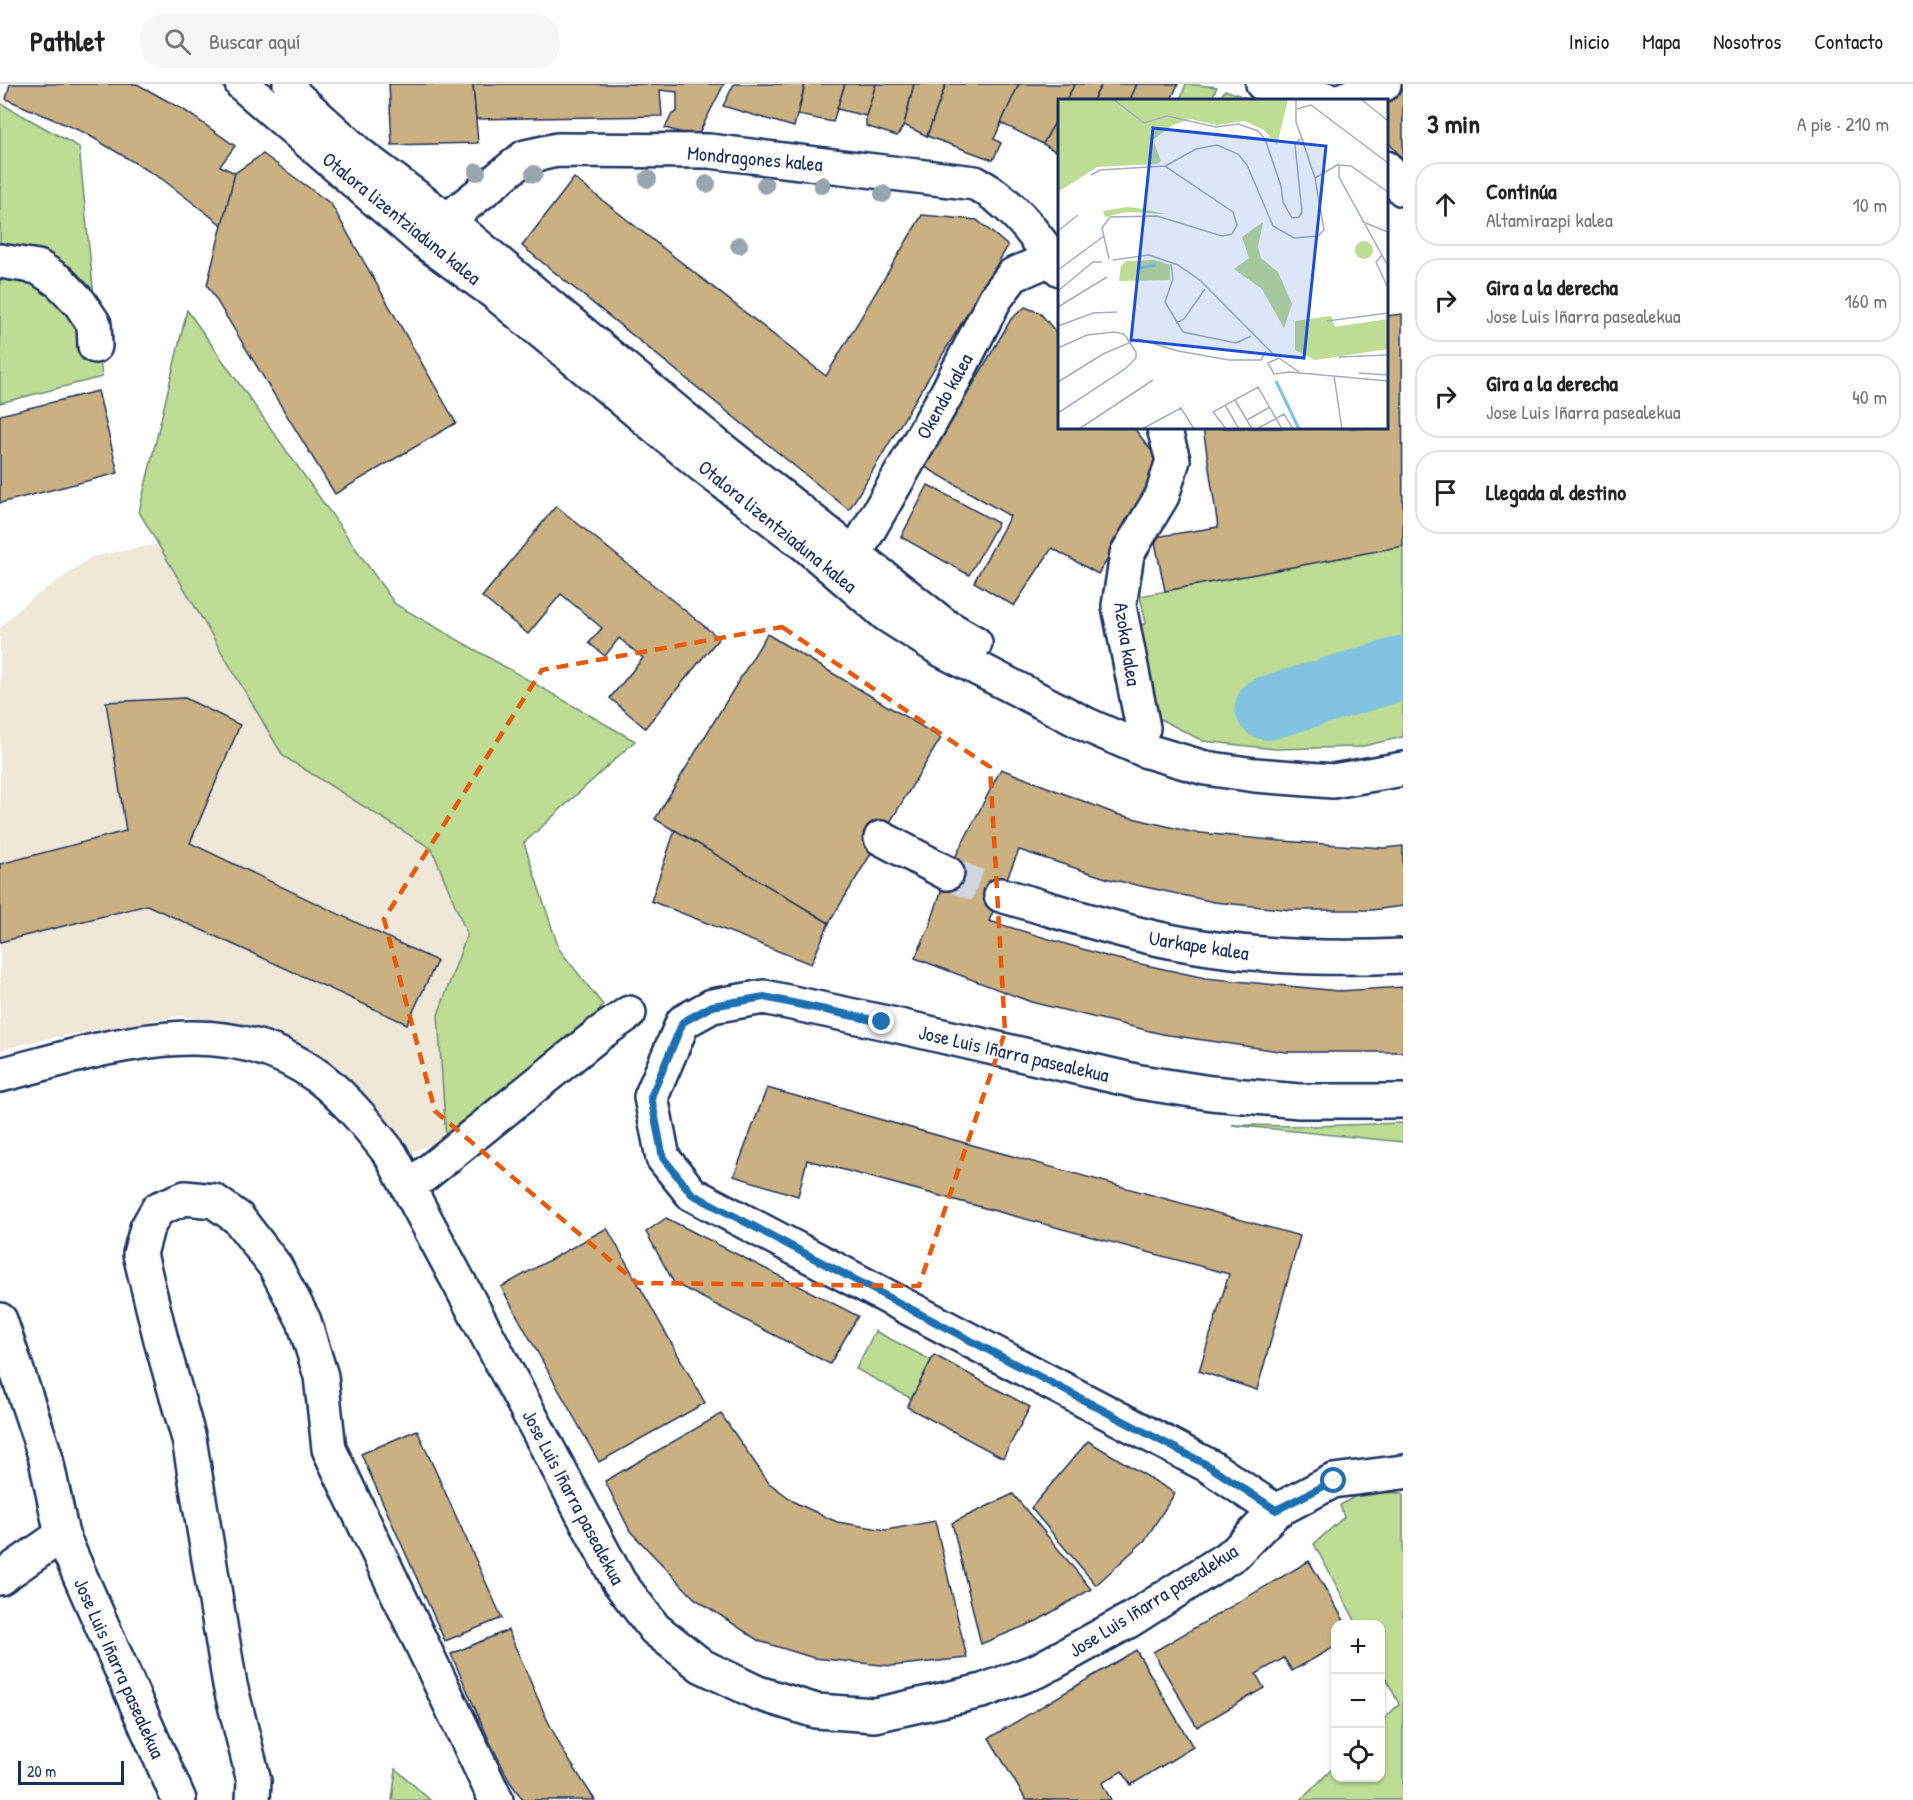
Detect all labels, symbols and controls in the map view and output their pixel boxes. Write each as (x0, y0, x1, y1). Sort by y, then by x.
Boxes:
search box (140, 14, 560, 68)
text: Pathlet (30, 22, 104, 60)
icon: search (161, 25, 194, 58)
text: Buscar aquí (209, 26, 301, 56)
text: Inicio (1569, 27, 1609, 56)
text: Mapa (1642, 27, 1680, 56)
text: Nosotros (1713, 27, 1781, 56)
text: Contacto (1814, 27, 1883, 56)
inset map (1058, 99, 1388, 429)
text: 3 min (1427, 106, 1480, 141)
text: A pie · 210 m (1797, 110, 1889, 137)
street label: Mondragones kalea (686, 139, 824, 177)
street label: Otalora lizentziaduna kalea (317, 146, 487, 291)
text: Continúa (1486, 176, 1557, 206)
icon: ahead (1429, 188, 1462, 221)
text: 10 m (1853, 191, 1887, 218)
text: Altamirazpi kalea (1486, 206, 1613, 233)
text: Gira a la derecha (1486, 272, 1618, 302)
icon: right (1429, 284, 1462, 317)
text: 160 m (1845, 287, 1887, 314)
text: Jose Luis Iñarra pasealekua (1486, 302, 1681, 329)
street label: Okendo kalea (909, 348, 979, 444)
text: Gira a la derecha (1486, 368, 1618, 398)
icon: right (1429, 380, 1462, 413)
text: 40 m (1852, 383, 1887, 410)
text: Jose Luis Iñarra pasealekua (1486, 398, 1681, 425)
street label: Otalora lizentziaduna kalea (693, 454, 863, 599)
icon: arrive (1429, 476, 1462, 509)
text: Llegada al destino (1486, 477, 1626, 507)
street label: Azoka kalea (1108, 600, 1148, 688)
street label: Uarkape kalea (1147, 924, 1251, 966)
route end (868, 1008, 894, 1034)
street label: Jose Luis Iñarra pasealekua (916, 1018, 1112, 1088)
street label: Jose Luis Iñarra pasealekua (516, 1405, 632, 1589)
route start (1320, 1467, 1346, 1493)
street label: Jose Luis Iñarra pasealekua (1063, 1537, 1243, 1663)
street label: Jose Luis Iñarra pasealekua (68, 1574, 172, 1763)
map controls (1331, 1620, 1385, 1782)
button: + (1331, 1620, 1385, 1674)
button: − (1331, 1674, 1385, 1728)
button: locate (1331, 1728, 1385, 1782)
scale bar (18, 1758, 124, 1786)
text: 20 m (27, 1760, 56, 1782)

